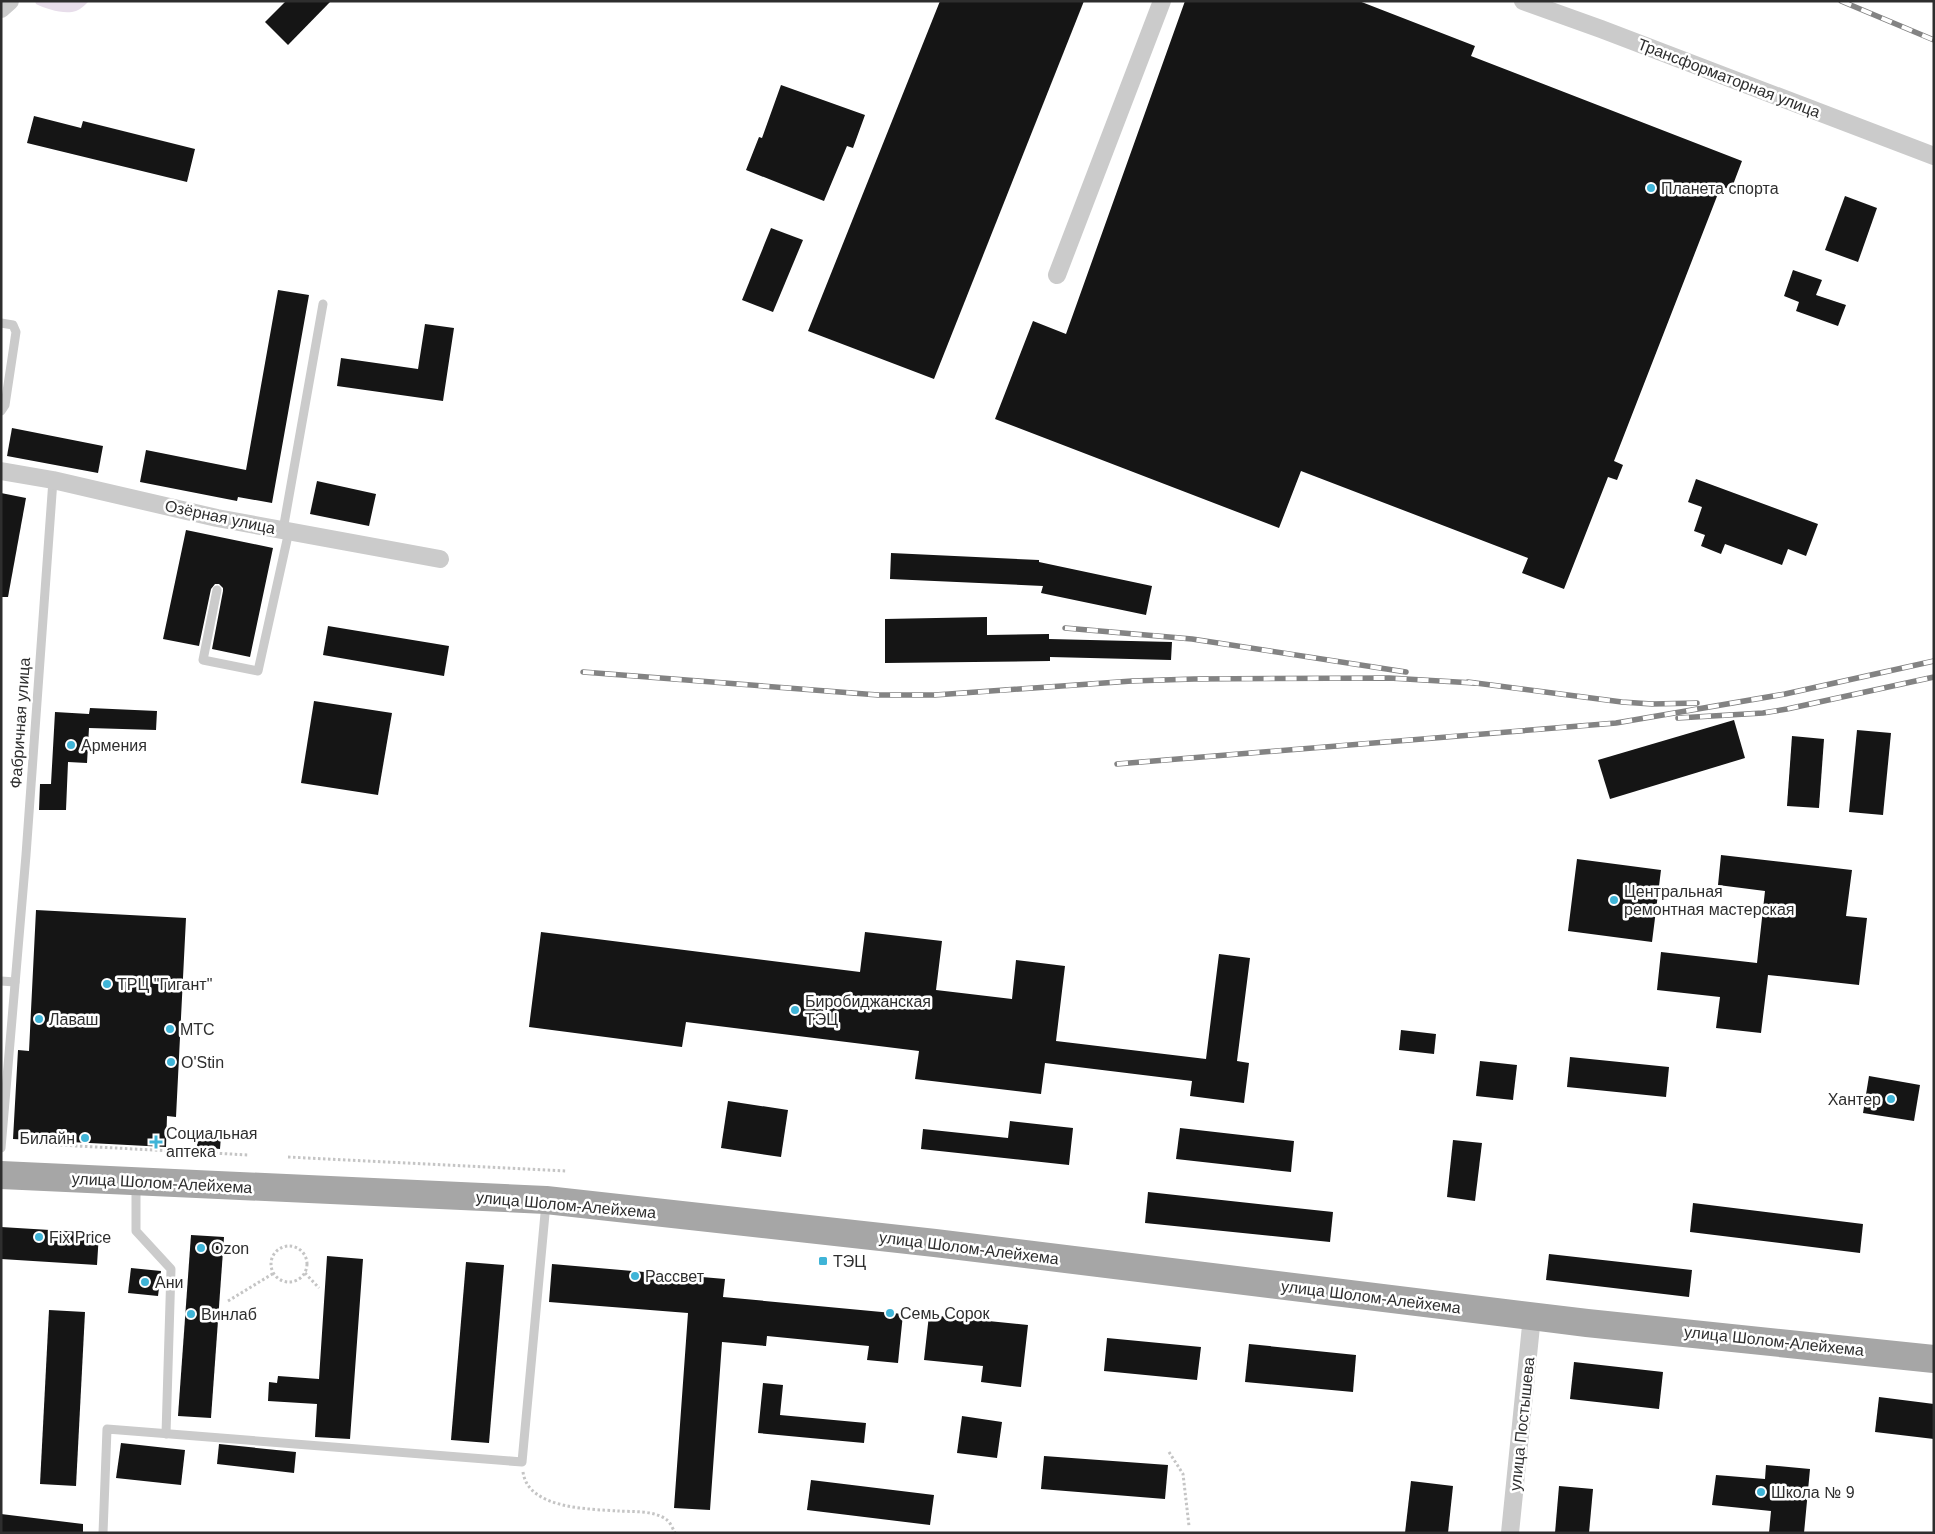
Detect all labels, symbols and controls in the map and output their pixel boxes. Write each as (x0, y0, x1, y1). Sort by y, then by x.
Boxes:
street label: Трансформаторная улица (1635, 35, 1823, 121)
place label: Планета спорта (1661, 180, 1779, 197)
marker: Планета спорта (1645, 182, 1657, 194)
street label: Озёрная улица (163, 497, 277, 537)
street label: Фабричная улица (7, 657, 33, 789)
place label: Армения (81, 737, 147, 754)
marker: Армения (65, 739, 77, 751)
place label: Центральная ремонтная мастерская (1624, 883, 1794, 918)
marker: Центральная ремонтная мастерская (1608, 894, 1620, 906)
place label: ТРЦ "Гигант" (117, 976, 212, 993)
marker: ТРЦ "Гигант" (101, 978, 113, 990)
place label: Биробиджанская ТЭЦ (805, 993, 931, 1028)
marker: Биробиджанская ТЭЦ (789, 1004, 801, 1016)
place label: Лаваш (49, 1011, 98, 1028)
marker: Лаваш (33, 1013, 45, 1025)
place label: МТС (180, 1021, 215, 1038)
marker: МТС (164, 1023, 176, 1035)
place label: O'Stin (181, 1054, 224, 1071)
marker: O'Stin (165, 1056, 177, 1068)
place label: Хантер (1828, 1091, 1881, 1108)
marker: Хантер (1885, 1093, 1897, 1105)
place label: Социальная аптека (166, 1125, 258, 1160)
place label: Билайн (20, 1130, 75, 1147)
marker: Билайн (79, 1132, 91, 1144)
marker: Социальная аптека (150, 1136, 162, 1148)
street label: улица Шолом-Алейхема (71, 1170, 253, 1196)
street label: улица Шолом-Алейхема (475, 1189, 657, 1221)
place label: Fix Price (49, 1229, 111, 1246)
street label: улица Шолом-Алейхема (878, 1229, 1060, 1267)
marker: Fix Price (33, 1231, 45, 1243)
place label: Ozon (211, 1240, 249, 1257)
marker: Ozon (195, 1242, 207, 1254)
place label: ТЭЦ (833, 1253, 866, 1270)
marker: ТЭЦ (817, 1255, 829, 1267)
place label: Рассвет (645, 1268, 705, 1285)
marker: Рассвет (629, 1270, 641, 1282)
place label: Ани (155, 1274, 183, 1291)
marker: Ани (139, 1276, 151, 1288)
street label: улица Шолом-Алейхема (1280, 1278, 1462, 1316)
place label: Семь Сорок (900, 1305, 990, 1322)
place label: Винлаб (201, 1306, 257, 1323)
marker: Семь Сорок (884, 1307, 896, 1319)
marker: Винлаб (185, 1308, 197, 1320)
street label: улица Шолом-Алейхема (1683, 1323, 1865, 1359)
street label: улица Постышева (1507, 1356, 1537, 1492)
place label: Школа № 9 (1771, 1484, 1855, 1501)
marker: Школа № 9 (1755, 1486, 1767, 1498)

